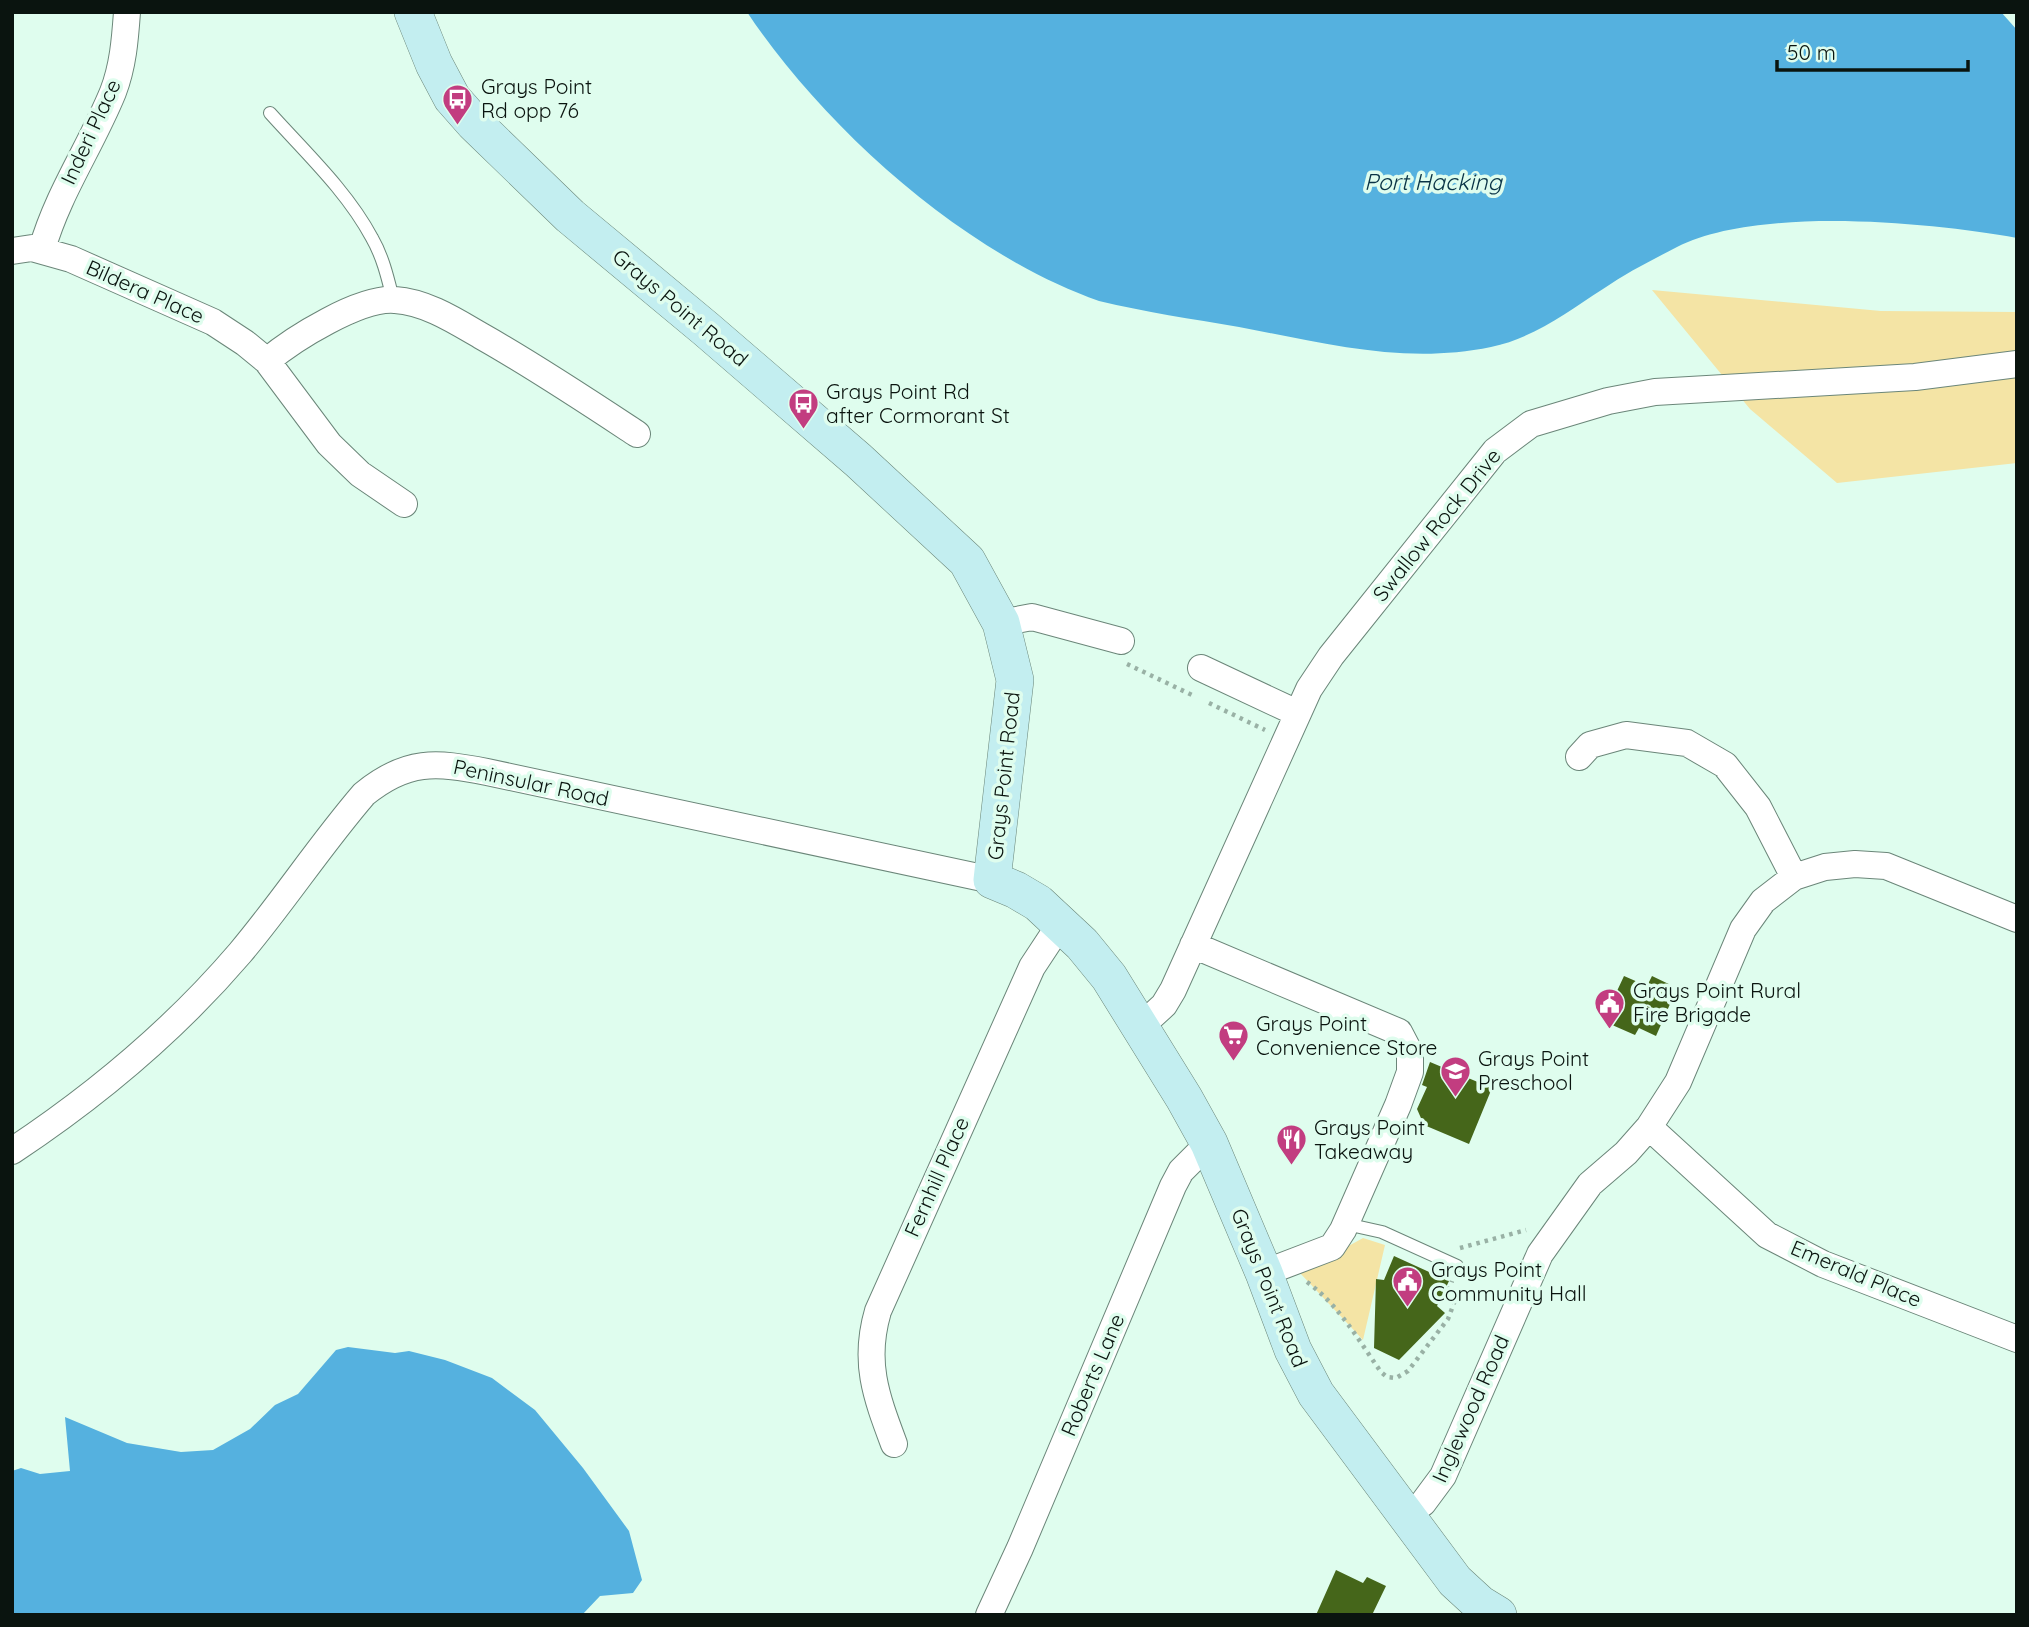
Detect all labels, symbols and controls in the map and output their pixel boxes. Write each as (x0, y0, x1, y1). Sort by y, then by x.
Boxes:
scale bar (1777, 28, 1968, 72)
text: 50 m (1787, 39, 1836, 65)
place label: Grays Point Rd opp 76 (481, 73, 592, 123)
street label: Inderi Place (54, 75, 126, 188)
bus stop icon: Grays Point Rd opp 76 (441, 82, 475, 126)
water label: Port Hacking (1364, 167, 1503, 196)
street label: Grays Point Road (608, 243, 754, 372)
street label: Bildera Place (82, 253, 208, 329)
place label: Grays Point Rd after Cormorant St (826, 378, 1010, 428)
bus stop icon: Grays Point Rd after Cormorant St (786, 387, 820, 431)
street label: Swallow Rock Drive (1367, 443, 1506, 606)
street label: Grays Point Road (981, 690, 1025, 861)
street label: Peninsular Road (451, 753, 611, 811)
place label: Grays Point Rural Fire Brigade (1633, 977, 1801, 1027)
public building icon: Grays Point Rural Fire Brigade (1593, 986, 1627, 1030)
place label: Grays Point Convenience Store (1256, 1010, 1437, 1060)
supermarket icon: Grays Point Convenience Store (1216, 1019, 1250, 1063)
place label: Grays Point Preschool (1478, 1045, 1589, 1095)
school or university icon: Grays Point Preschool (1438, 1054, 1472, 1098)
street label: Fernhill Place (898, 1113, 974, 1240)
place label: Grays Point Takeaway (1314, 1114, 1425, 1164)
restaurant icon: Grays Point Takeaway (1274, 1123, 1308, 1167)
street label: Grays Point Road (1226, 1204, 1314, 1371)
street label: Emerald Place (1787, 1234, 1926, 1312)
place label: Grays Point Community Hall (1431, 1256, 1587, 1306)
public building icon: Grays Point Community Hall (1391, 1265, 1425, 1309)
street label: Roberts Lane (1055, 1310, 1130, 1440)
street label: Inglewood Road (1426, 1331, 1514, 1486)

